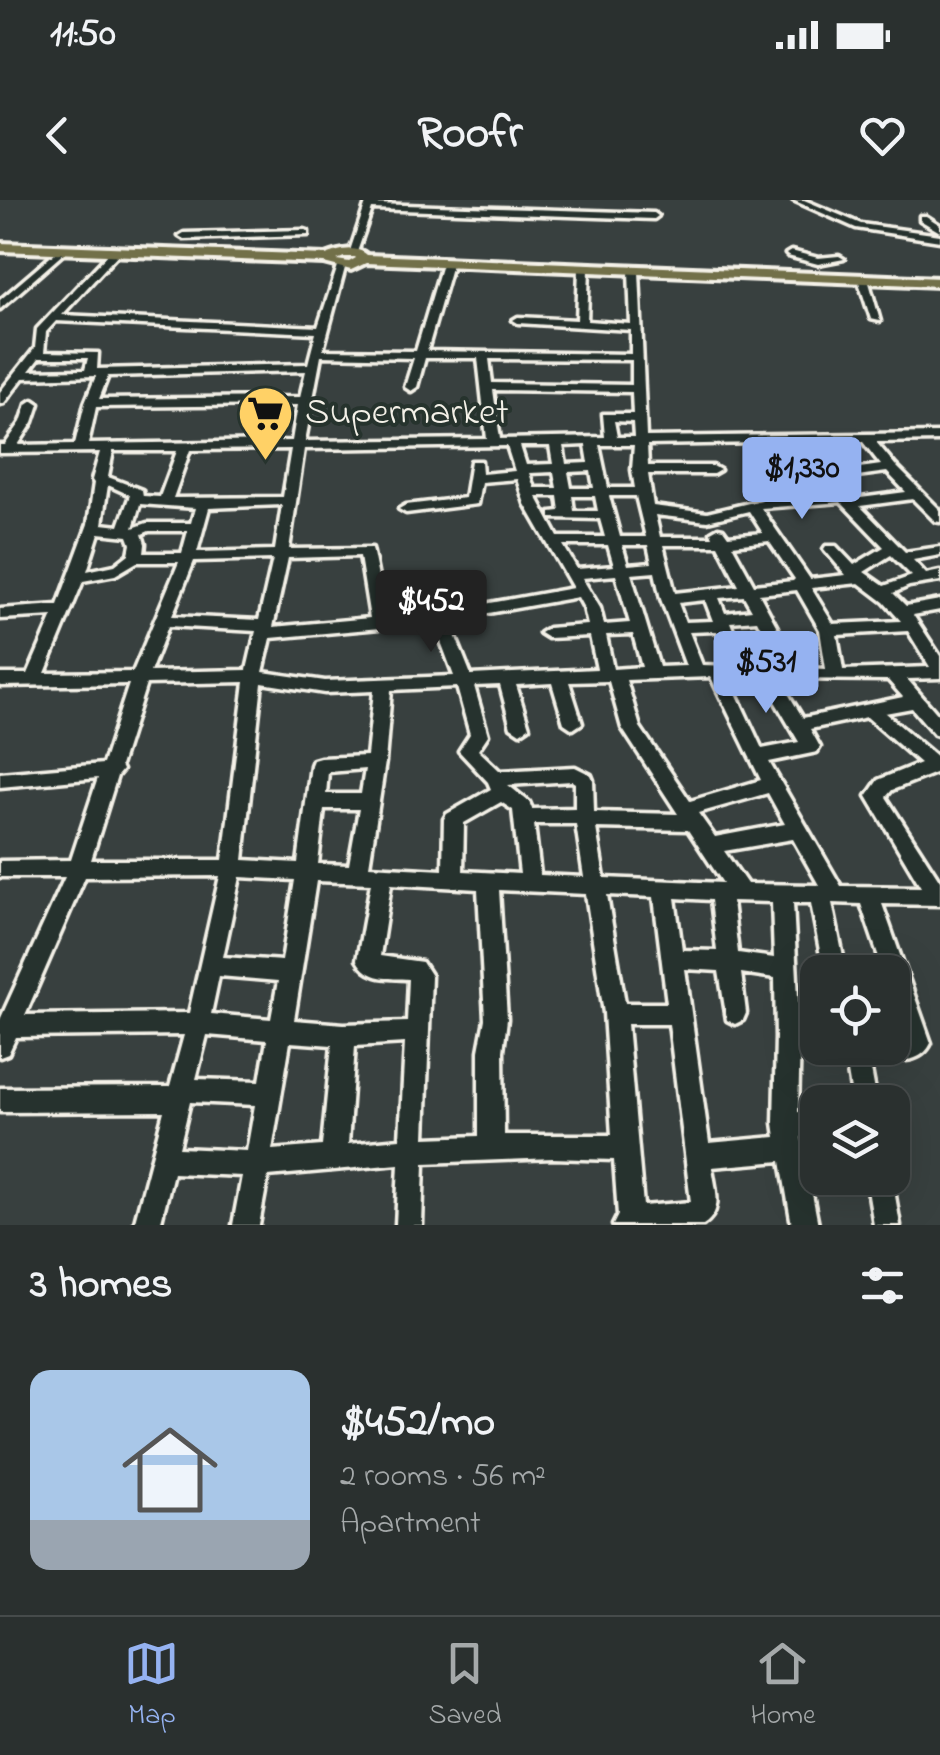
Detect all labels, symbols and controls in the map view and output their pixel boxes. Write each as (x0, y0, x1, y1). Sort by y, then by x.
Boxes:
text: 11:50 (50, 7, 116, 63)
text: Roofr (417, 102, 523, 168)
icon: back (30, 108, 85, 163)
icon: heart (855, 108, 910, 163)
supermarket icon: Supermarket (236, 384, 296, 463)
place label: Supermarket (305, 386, 509, 442)
pin: $1,330 (721, 437, 883, 522)
text: $1,330 (764, 446, 840, 493)
pin: $452 (372, 570, 490, 655)
text: $452 (398, 579, 464, 626)
pin: $531 (707, 631, 825, 716)
text: $531 (735, 640, 797, 687)
map controls (800, 955, 910, 1195)
button: locate (800, 955, 910, 1065)
button: layers (800, 1085, 910, 1195)
text: 3 homes (30, 1255, 172, 1316)
icon: filters (855, 1258, 910, 1313)
text: $452/mo (340, 1393, 495, 1454)
icon: home (110, 1410, 230, 1530)
text: 2 rooms · 56 m² (340, 1454, 546, 1501)
text: Apartment (340, 1501, 481, 1548)
tab: Map (124, 1636, 179, 1737)
tab: Saved (428, 1636, 501, 1737)
tab: Home (750, 1636, 816, 1737)

